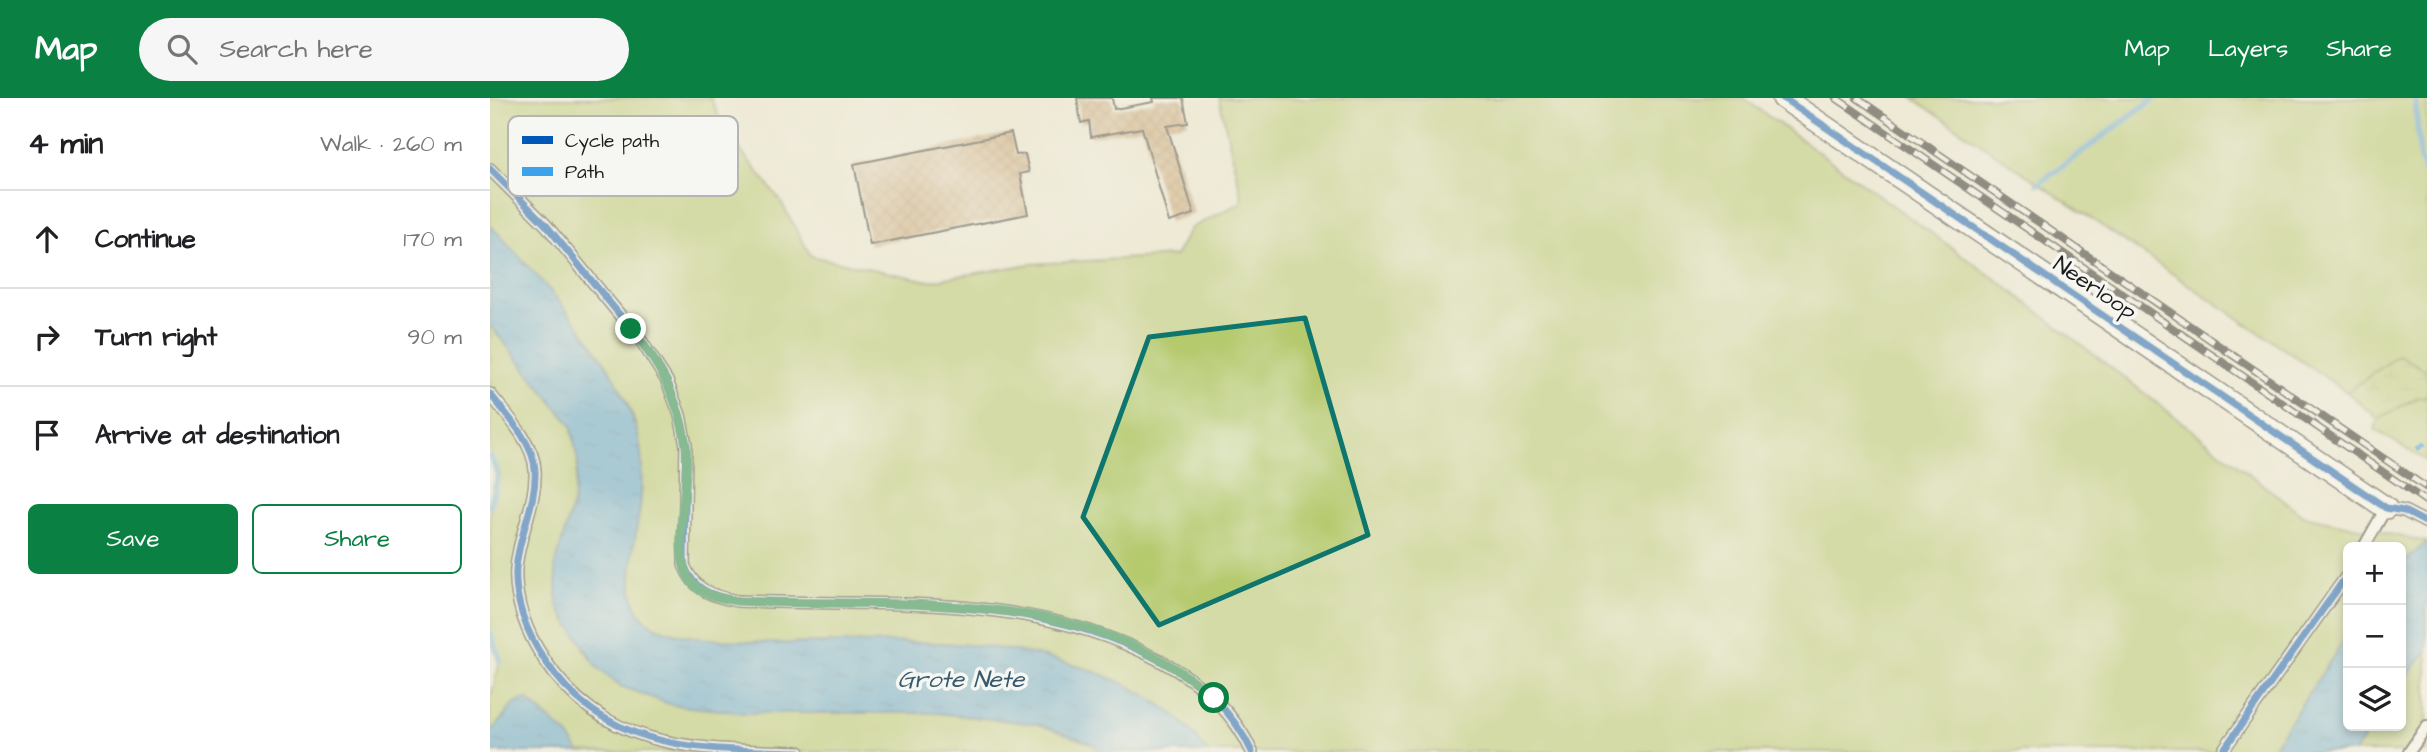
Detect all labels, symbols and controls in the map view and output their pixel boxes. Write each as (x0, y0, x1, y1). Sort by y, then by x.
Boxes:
search box (139, 18, 629, 81)
text: Map (35, 26, 97, 72)
icon: search (163, 30, 201, 68)
text: Search here (219, 31, 373, 67)
text: Map (2125, 32, 2170, 66)
text: Layers (2208, 32, 2288, 66)
text: Share (2326, 32, 2392, 66)
legend (508, 116, 738, 196)
text: 4 min (28, 123, 103, 165)
text: Walk · 260 m (320, 128, 462, 160)
text: Cycle path (565, 128, 660, 156)
text: Path (565, 159, 604, 186)
icon: ahead (28, 220, 66, 258)
text: Continue (95, 221, 196, 257)
text: 170 m (403, 223, 462, 255)
street label: Neerloop (2047, 248, 2143, 328)
route end (615, 313, 646, 344)
icon: right (28, 318, 66, 356)
text: Turn right (95, 319, 217, 355)
text: 90 m (407, 321, 462, 353)
icon: arrive (28, 416, 66, 454)
text: Arrive at destination (95, 417, 340, 453)
button: Save (28, 504, 238, 574)
button: Share (252, 504, 462, 574)
map controls (2343, 542, 2406, 731)
button: + (2343, 542, 2406, 605)
button: − (2343, 605, 2406, 668)
water label: Grote Nete (898, 663, 1025, 697)
button: layers (2343, 668, 2406, 731)
route start (1198, 682, 1229, 713)

